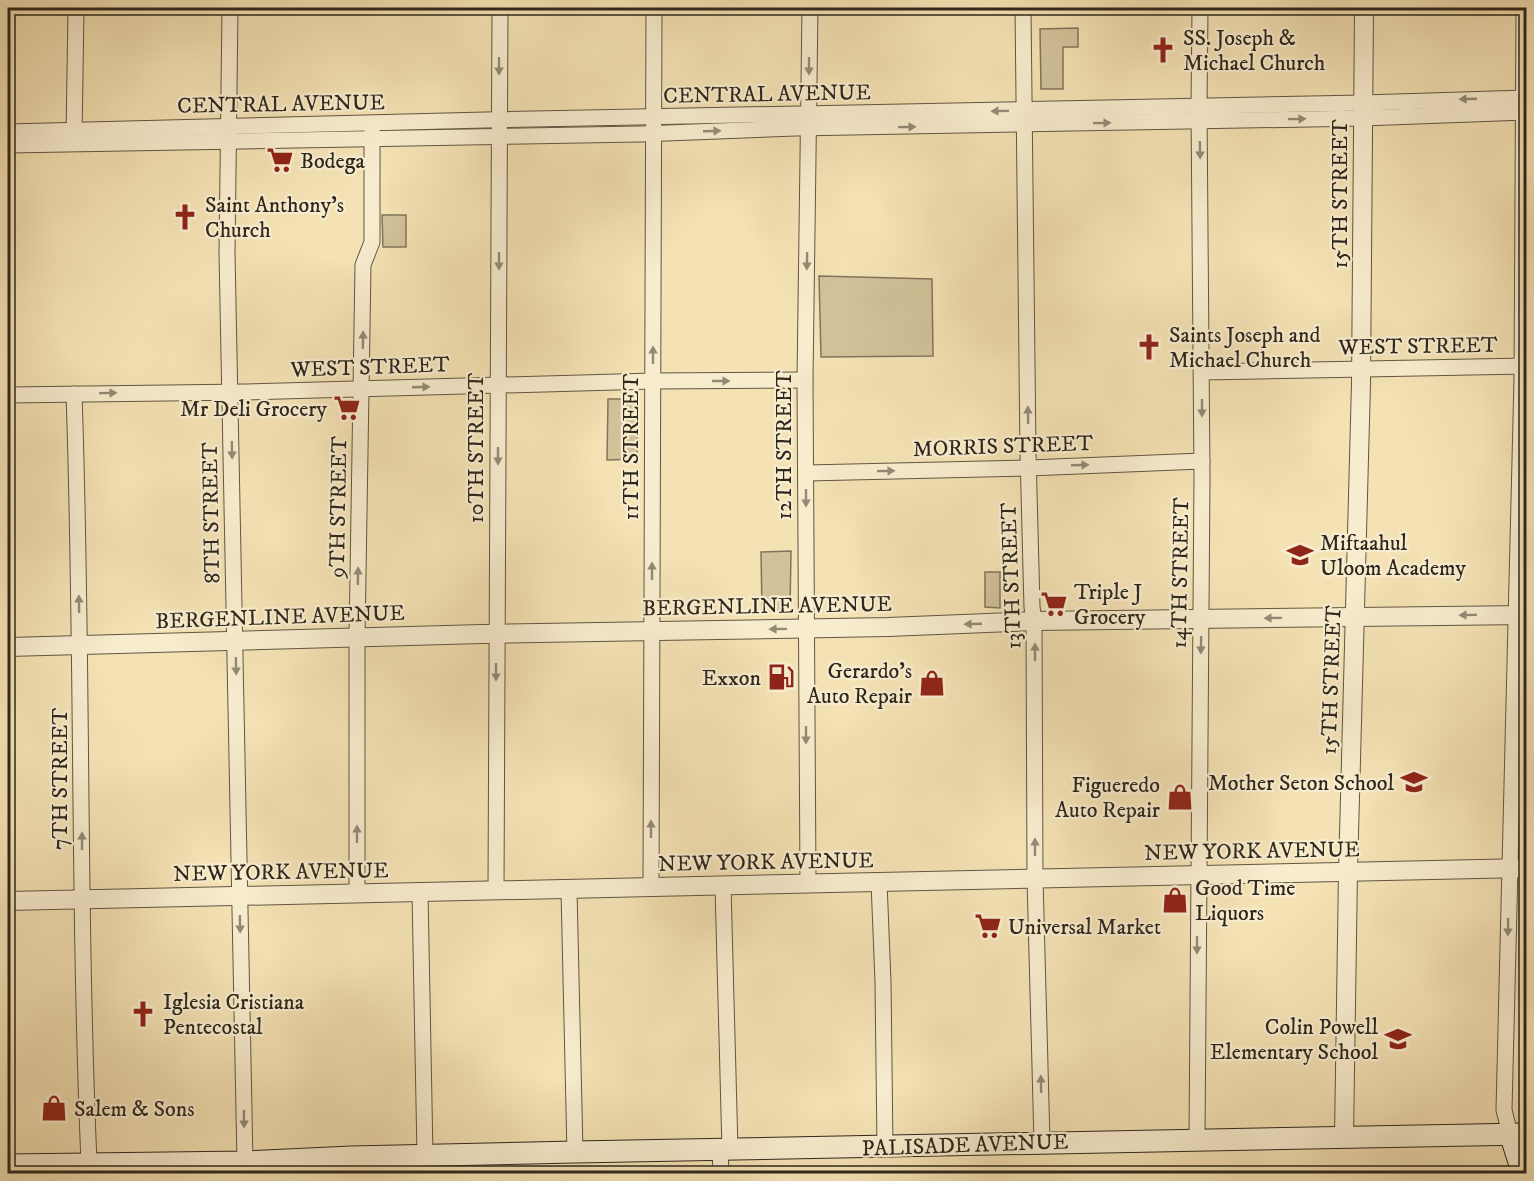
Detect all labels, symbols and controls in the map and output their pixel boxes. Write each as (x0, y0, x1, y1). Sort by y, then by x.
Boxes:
place label: SS. Joseph & Michael Church (1183, 25, 1326, 77)
church icon: SS. Joseph & Michael Church (1148, 35, 1178, 65)
one-way arrow (494, 56, 504, 75)
one-way arrow (804, 56, 814, 75)
street label: CENTRAL AVENUE (663, 79, 871, 110)
street label: CENTRAL AVENUE (177, 89, 385, 120)
one-way arrow (1459, 95, 1478, 104)
one-way arrow (991, 106, 1010, 115)
one-way arrow (1287, 114, 1306, 124)
one-way arrow (1092, 118, 1111, 128)
street label: 15TH STREET (1327, 119, 1354, 269)
one-way arrow (897, 122, 916, 131)
one-way arrow (702, 127, 721, 136)
one-way arrow (1195, 140, 1204, 159)
supermarket icon: Bodega (265, 145, 295, 175)
place label: Bodega (300, 148, 365, 175)
place label: Saint Anthony's Church (205, 192, 344, 244)
church icon: Saint Anthony's Church (170, 202, 200, 232)
one-way arrow (494, 251, 504, 270)
one-way arrow (802, 251, 812, 270)
place label: Saints Joseph and Michael Church (1169, 322, 1321, 374)
one-way arrow (358, 330, 368, 349)
church icon: Saints Joseph and Michael Church (1134, 332, 1164, 362)
street label: WEST STREET (1337, 332, 1498, 361)
one-way arrow (648, 345, 658, 364)
street label: WEST STREET (289, 351, 450, 384)
street label: 12TH STREET (771, 370, 798, 520)
street label: 10TH STREET (463, 372, 490, 523)
street label: 11TH STREET (618, 373, 645, 520)
one-way arrow (711, 376, 730, 386)
one-way arrow (411, 382, 430, 392)
one-way arrow (98, 388, 117, 398)
supermarket icon: Mr Deli Grocery (332, 393, 362, 423)
place label: Mr Deli Grocery (180, 396, 328, 423)
one-way arrow (1197, 398, 1207, 417)
one-way arrow (1023, 406, 1033, 425)
street label: MORRIS STREET (912, 430, 1094, 463)
street label: 9TH STREET (324, 436, 353, 579)
one-way arrow (227, 441, 236, 460)
street label: 8TH STREET (197, 442, 226, 584)
one-way arrow (493, 446, 503, 465)
one-way arrow (1071, 461, 1090, 470)
one-way arrow (876, 466, 895, 476)
one-way arrow (801, 488, 811, 507)
street label: 14TH STREET (1166, 497, 1195, 649)
street label: 13TH STREET (995, 502, 1028, 650)
place label: Miftaahul Uloom Academy (1320, 530, 1466, 582)
school or university icon: Miftaahul Uloom Academy (1285, 540, 1315, 570)
one-way arrow (647, 561, 657, 580)
one-way arrow (354, 567, 363, 586)
place label: Triple J Grocery (1074, 579, 1146, 631)
supermarket icon: Triple J Grocery (1039, 589, 1069, 619)
street label: BERGENLINE AVENUE (642, 591, 892, 622)
one-way arrow (74, 594, 84, 613)
street label: BERGENLINE AVENUE (155, 600, 405, 635)
street label: 15TH STREET (1315, 605, 1348, 755)
one-way arrow (1459, 610, 1478, 620)
one-way arrow (1264, 614, 1283, 623)
one-way arrow (964, 619, 983, 628)
one-way arrow (769, 624, 788, 633)
one-way arrow (1196, 635, 1206, 654)
one-way arrow (1030, 642, 1040, 661)
one-way arrow (231, 657, 240, 676)
place label: Gerardo's Auto Repair (807, 658, 913, 710)
one-way arrow (491, 662, 501, 681)
fuel station icon: Exxon (766, 662, 796, 692)
place label: Exxon (702, 665, 761, 692)
shop icon: Gerardo's Auto Repair (917, 668, 947, 698)
street label: 7TH STREET (47, 708, 74, 850)
one-way arrow (801, 725, 811, 744)
school or university icon: Mother Seton School (1399, 767, 1429, 797)
place label: Mother Seton School (1208, 770, 1394, 797)
place label: Figueredo Auto Repair (1055, 772, 1161, 824)
shop icon: Figueredo Auto Repair (1165, 782, 1195, 812)
one-way arrow (646, 819, 656, 838)
one-way arrow (352, 825, 362, 844)
one-way arrow (77, 831, 87, 850)
street label: NEW YORK AVENUE (1144, 836, 1360, 867)
one-way arrow (1030, 837, 1040, 856)
street label: NEW YORK AVENUE (658, 847, 874, 878)
street label: NEW YORK AVENUE (173, 857, 389, 888)
place label: Good Time Liquors (1195, 875, 1295, 927)
shop icon: Good Time Liquors (1160, 885, 1190, 915)
supermarket icon: Universal Market (973, 911, 1003, 941)
place label: Universal Market (1008, 914, 1161, 941)
one-way arrow (235, 915, 245, 934)
one-way arrow (1503, 917, 1513, 936)
one-way arrow (1192, 935, 1202, 954)
place label: Iglesia Cristiana Pentecostal (163, 989, 305, 1041)
church icon: Iglesia Cristiana Pentecostal (128, 999, 158, 1029)
place label: Colin Powell Elementary School (1210, 1014, 1378, 1066)
school or university icon: Colin Powell Elementary School (1383, 1024, 1413, 1054)
one-way arrow (1036, 1074, 1046, 1093)
shop icon: Salem & Sons (39, 1093, 69, 1123)
place label: Salem & Sons (74, 1096, 195, 1123)
one-way arrow (239, 1110, 249, 1129)
street label: PALISADE AVENUE (861, 1128, 1069, 1163)

